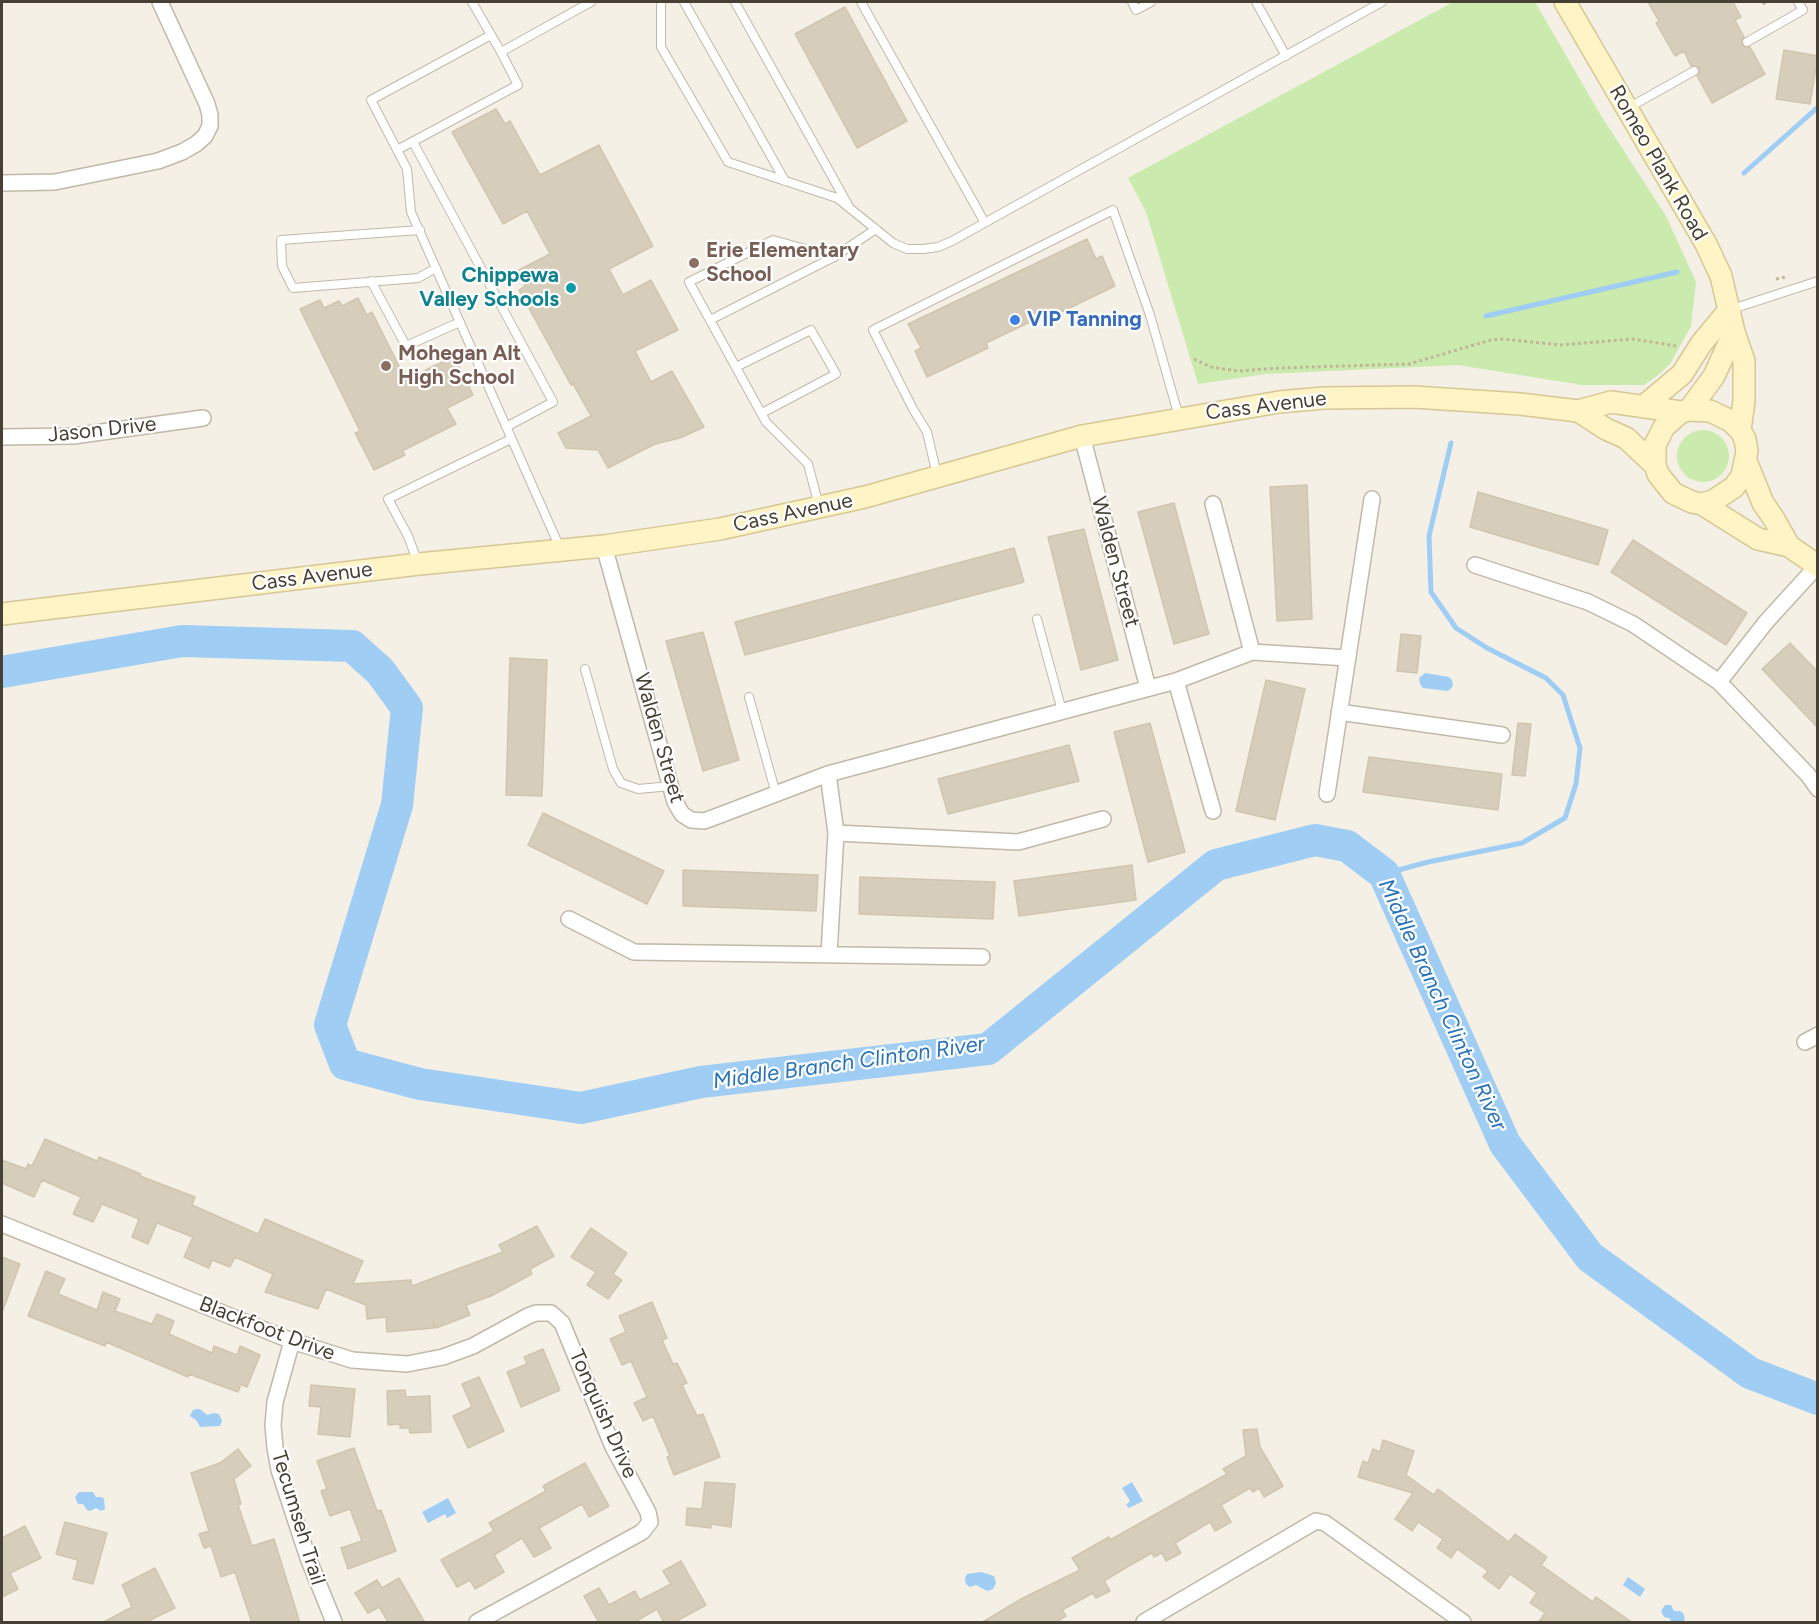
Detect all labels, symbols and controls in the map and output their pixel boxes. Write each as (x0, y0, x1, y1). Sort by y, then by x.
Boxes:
street label: Romeo Plank Road (1603, 81, 1713, 245)
place label: Erie Elementary School (706, 238, 859, 288)
marker: Erie Elementary School (687, 256, 701, 270)
place label: Chippewa Valley Schools (419, 263, 559, 313)
marker: Chippewa Valley Schools (564, 281, 578, 295)
place label: VIP Tanning (1027, 307, 1142, 333)
marker: VIP Tanning (1008, 313, 1022, 327)
place label: Mohegan Alt High School (398, 341, 521, 391)
marker: Mohegan Alt High School (379, 359, 393, 373)
street label: Cass Avenue (1204, 386, 1328, 426)
street label: Jason Drive (47, 412, 157, 448)
street label: Cass Avenue (731, 488, 855, 538)
street label: Walden Street (1085, 494, 1145, 630)
street label: Cass Avenue (250, 557, 374, 597)
street label: Walden Street (628, 670, 690, 806)
water label: Middle Branch Clinton River (1372, 875, 1512, 1135)
water label: Middle Branch Clinton River (711, 1031, 987, 1095)
street label: Blackfoot Drive (196, 1292, 338, 1366)
street label: Tonquish Drive (563, 1346, 643, 1482)
street label: Tecumseh Trail (266, 1448, 330, 1588)

